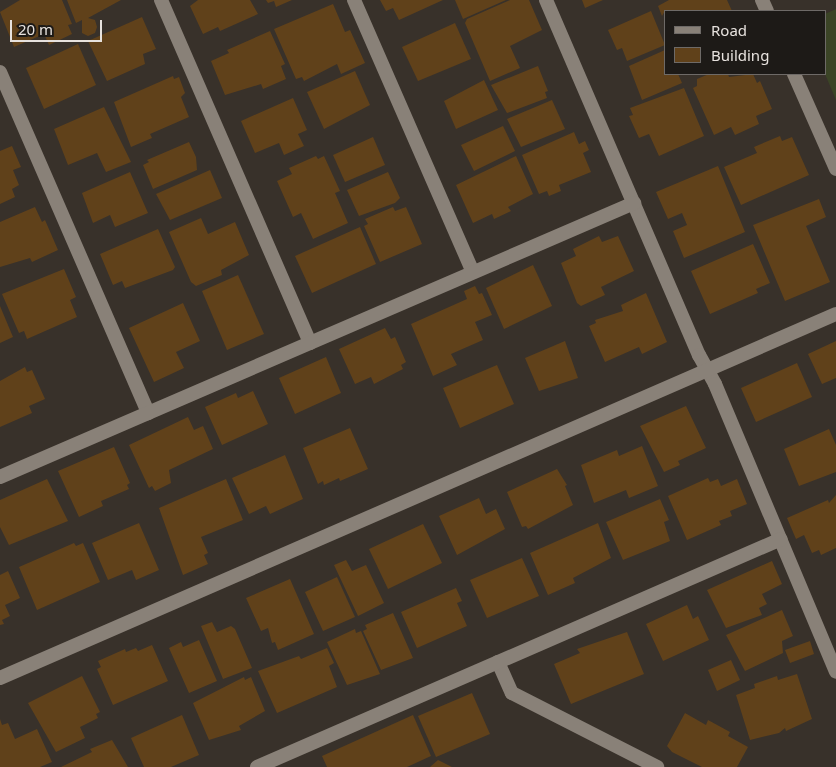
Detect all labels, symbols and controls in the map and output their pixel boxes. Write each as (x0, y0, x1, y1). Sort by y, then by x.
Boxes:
scale bar (12, 10, 105, 42)
legend (664, 10, 826, 75)
text: 20 m (18, 19, 53, 39)
text: Road (711, 20, 747, 40)
text: Building (711, 45, 769, 65)

